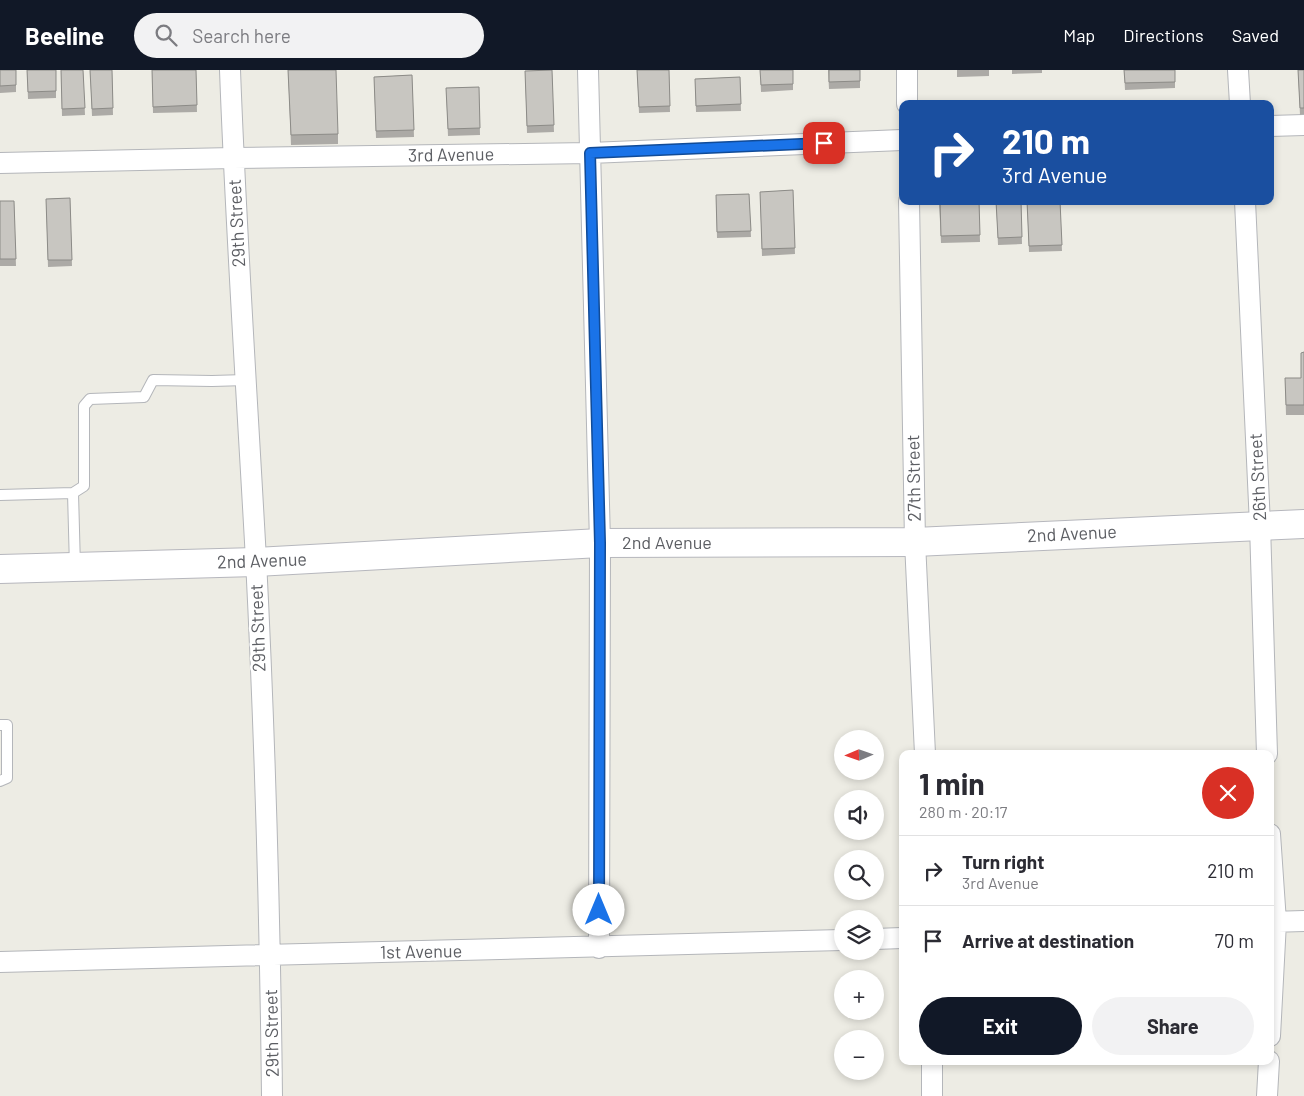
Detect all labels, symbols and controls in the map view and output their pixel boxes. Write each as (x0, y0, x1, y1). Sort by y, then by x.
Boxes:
search box (134, 13, 484, 58)
text: Beeline (25, 21, 104, 50)
icon: search (152, 21, 180, 49)
text: Search here (192, 24, 291, 47)
text: Map (1063, 24, 1095, 46)
text: Directions (1123, 24, 1204, 46)
text: Saved (1232, 24, 1279, 46)
text: 210 m (1002, 119, 1090, 161)
icon: right (919, 120, 984, 185)
pin (803, 122, 845, 164)
icon: arrive (810, 129, 838, 157)
street label: 3rd Avenue (408, 142, 494, 166)
text: 3rd Avenue (1002, 161, 1108, 187)
street label: 29th Street (223, 179, 249, 268)
street label: 26th Street (1244, 433, 1270, 522)
street label: 27th Street (901, 434, 925, 522)
street label: 2nd Avenue (1027, 520, 1117, 546)
street label: 2nd Avenue (622, 531, 712, 553)
street label: 2nd Avenue (217, 547, 307, 573)
street label: 29th Street (244, 584, 270, 672)
north arrow (834, 730, 884, 780)
map controls (834, 730, 884, 1080)
text: 1 min (919, 765, 985, 801)
button: close (1202, 767, 1254, 819)
button: sound (834, 790, 884, 840)
text: 280 m · 20:17 (919, 802, 1007, 821)
button: search (834, 850, 884, 900)
text: Turn right (962, 850, 1044, 873)
icon: right (919, 857, 947, 885)
text: 210 m (1207, 859, 1254, 882)
text: 3rd Avenue (962, 873, 1039, 892)
position arrow (572, 883, 624, 935)
button: layers (834, 910, 884, 960)
icon: arrive (919, 927, 947, 955)
text: Arrive at destination (962, 929, 1134, 952)
text: 70 m (1215, 929, 1254, 952)
street label: 1st Avenue (380, 939, 462, 963)
button: + (834, 970, 884, 1020)
street label: 29th Street (259, 989, 283, 1077)
button: Exit (919, 997, 1082, 1055)
button: Share (1092, 997, 1254, 1055)
button: − (834, 1030, 884, 1080)

